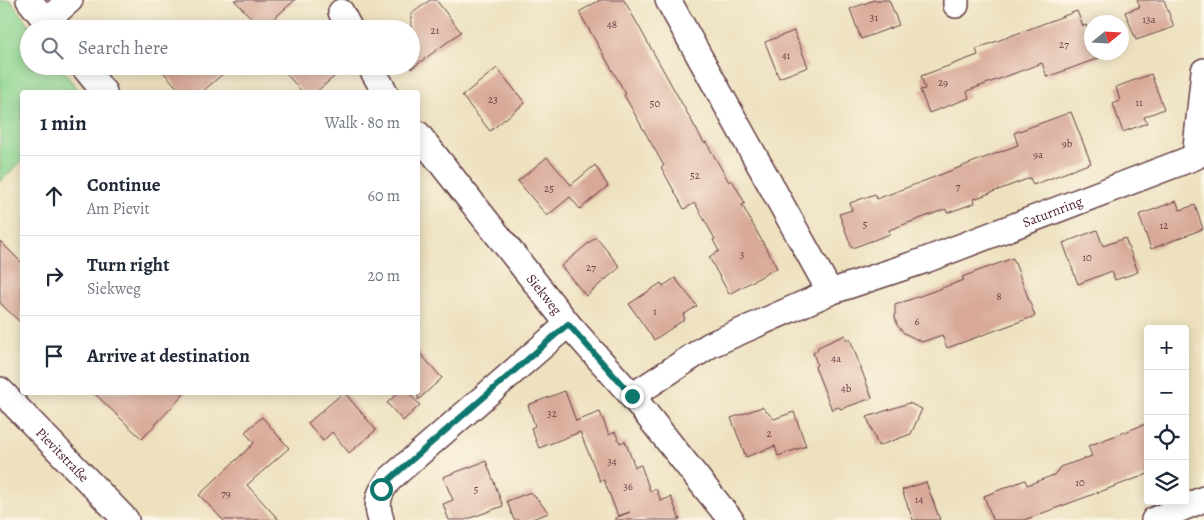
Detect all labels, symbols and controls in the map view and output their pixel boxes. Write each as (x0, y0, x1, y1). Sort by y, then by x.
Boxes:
house number: 31 (870, 10, 878, 25)
house number: 13a (1142, 12, 1157, 27)
north arrow (1084, 15, 1129, 60)
house number: 48 (607, 17, 617, 32)
search box (20, 20, 420, 75)
house number: 21 (431, 23, 440, 38)
icon: search (38, 34, 66, 62)
text: Search here (78, 35, 168, 61)
house number: 27 (1059, 37, 1069, 52)
house number: 41 (782, 48, 791, 63)
house number: 29 (938, 75, 948, 90)
house number: 23 (488, 92, 498, 107)
house number: 11 (1135, 95, 1143, 110)
house number: 50 (650, 96, 660, 111)
text: 1 min (40, 109, 87, 137)
text: Walk · 80 m (325, 112, 400, 134)
house number: 9b (1062, 136, 1073, 151)
house number: 9a (1033, 147, 1044, 162)
house number: 52 (690, 168, 700, 183)
text: Continue (87, 172, 161, 198)
house number: 7 (956, 179, 961, 194)
house number: 25 (544, 181, 554, 196)
icon: ahead (40, 182, 68, 210)
text: 60 m (368, 185, 400, 207)
street label: Saturnring (1020, 192, 1085, 232)
text: Am Pievit (87, 198, 150, 220)
house number: 5 (863, 217, 868, 232)
house number: 12 (1160, 218, 1169, 233)
house number: 3 (740, 247, 744, 262)
house number: 10 (1082, 250, 1092, 265)
text: Turn right (87, 252, 169, 278)
house number: 27 (586, 260, 596, 275)
icon: right (40, 262, 68, 290)
text: 20 m (367, 265, 400, 287)
street label: Siekweg (522, 270, 566, 319)
text: Siekweg (87, 278, 141, 300)
house number: 8 (996, 289, 1002, 304)
house number: 1 (653, 304, 657, 319)
house number: 6 (914, 314, 920, 329)
map controls (1144, 325, 1189, 505)
button: + (1144, 325, 1189, 370)
icon: arrive (40, 342, 68, 370)
text: Arrive at destination (87, 343, 250, 369)
house number: 4a (831, 351, 842, 366)
button: − (1144, 370, 1189, 415)
house number: 4b (841, 381, 852, 396)
route end (621, 385, 644, 408)
house number: 32 (547, 406, 557, 421)
button: locate (1144, 415, 1189, 460)
street label: Pievitstraße (31, 424, 93, 486)
house number: 2 (766, 426, 772, 441)
house number: 34 (607, 454, 617, 469)
button: layers (1144, 460, 1189, 505)
house number: 10 (1075, 475, 1085, 490)
route start (370, 478, 393, 501)
house number: 36 (623, 479, 633, 494)
house number: 5 (474, 482, 479, 497)
house number: 79 (221, 486, 231, 501)
house number: 14 (915, 492, 923, 507)

